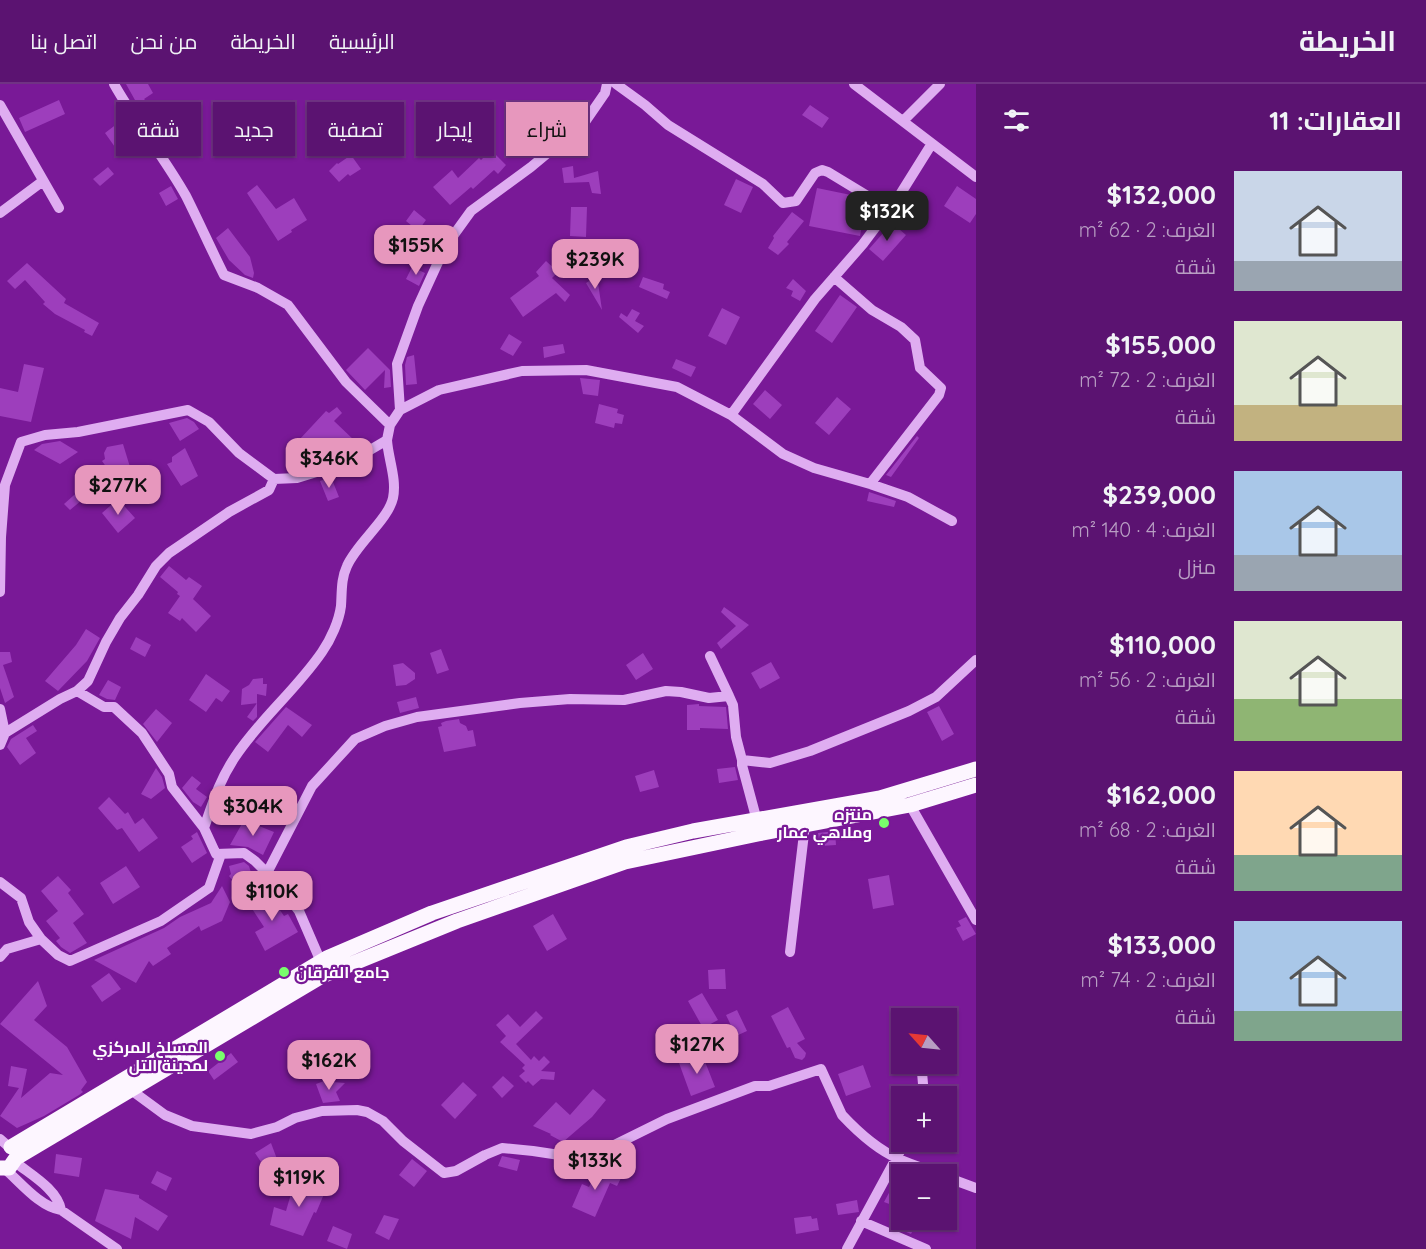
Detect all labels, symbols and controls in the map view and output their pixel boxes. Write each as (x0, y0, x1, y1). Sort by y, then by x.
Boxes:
text: الخريطة (1299, 23, 1396, 58)
text: اتصل بنا (30, 28, 98, 54)
text: من نحن (131, 28, 197, 54)
text: الخريطة (230, 28, 296, 54)
text: الرئيسية (329, 28, 395, 54)
chip: شقة (116, 102, 201, 156)
chip: جديد (213, 102, 295, 156)
chip: تصفية (307, 102, 404, 156)
chip: إيجار (416, 102, 494, 156)
chip: شراء (506, 102, 588, 156)
icon: filters (1000, 104, 1033, 137)
text: العقارات: 11 (1269, 104, 1402, 137)
text: $132,000 (1107, 178, 1216, 211)
pin: $132K (845, 191, 929, 242)
icon: home (1282, 195, 1354, 267)
text: $132K (860, 198, 914, 223)
text: الغرف: 2 · 62 m² (1079, 217, 1216, 242)
pin: $155K (374, 225, 458, 276)
text: $155K (388, 232, 444, 257)
pin: $239K (553, 239, 637, 290)
text: $239K (566, 246, 624, 271)
text: شقة (1175, 254, 1216, 279)
text: $155,000 (1105, 328, 1216, 361)
icon: home (1282, 345, 1354, 417)
text: الغرف: 2 · 72 m² (1079, 367, 1216, 392)
text: شقة (1175, 404, 1216, 429)
pin: $346K (287, 438, 371, 489)
text: $346K (300, 445, 358, 470)
pin: $277K (76, 465, 160, 516)
text: $277K (89, 472, 147, 497)
text: $239,000 (1102, 478, 1216, 511)
icon: home (1282, 495, 1354, 567)
text: الغرف: 4 · 140 m² (1072, 517, 1216, 542)
text: منزل (1178, 554, 1216, 579)
text: $110,000 (1109, 628, 1216, 661)
icon: home (1282, 645, 1354, 717)
text: الغرف: 2 · 56 m² (1079, 667, 1216, 692)
text: شقة (1175, 704, 1216, 729)
text: $162,000 (1106, 778, 1216, 811)
pin: $304K (211, 786, 295, 837)
text: $304K (223, 793, 283, 818)
icon: home (1282, 795, 1354, 867)
place label: منتزه وملاهي عمار (776, 804, 872, 845)
marker: منتزه وملاهي عمار (877, 816, 891, 830)
text: الغرف: 2 · 68 m² (1079, 817, 1216, 842)
text: شقة (1175, 854, 1216, 879)
pin: $110K (230, 871, 314, 922)
text: $110K (246, 878, 298, 903)
text: $133,000 (1107, 928, 1216, 961)
icon: home (1282, 945, 1354, 1017)
place label: جامع الفرقان (296, 962, 389, 983)
marker: جامع الفرقان (277, 965, 291, 979)
text: الغرف: 2 · 74 m² (1081, 967, 1216, 992)
text: شقة (1175, 1004, 1216, 1029)
north arrow (891, 1008, 957, 1074)
map controls (891, 1008, 957, 1230)
pin: $127K (655, 1024, 739, 1075)
text: $127K (669, 1031, 725, 1056)
place label: المسلخ المركزي لمدينة التل (92, 1037, 208, 1075)
pin: $162K (287, 1040, 371, 1091)
text: $162K (301, 1047, 357, 1072)
marker: المسلخ المركزي لمدينة التل (213, 1049, 227, 1063)
button: + (891, 1086, 957, 1152)
pin: $133K (553, 1140, 637, 1191)
text: $133K (568, 1147, 622, 1172)
pin: $119K (257, 1157, 341, 1208)
text: $119K (273, 1164, 325, 1189)
button: − (891, 1164, 957, 1230)

